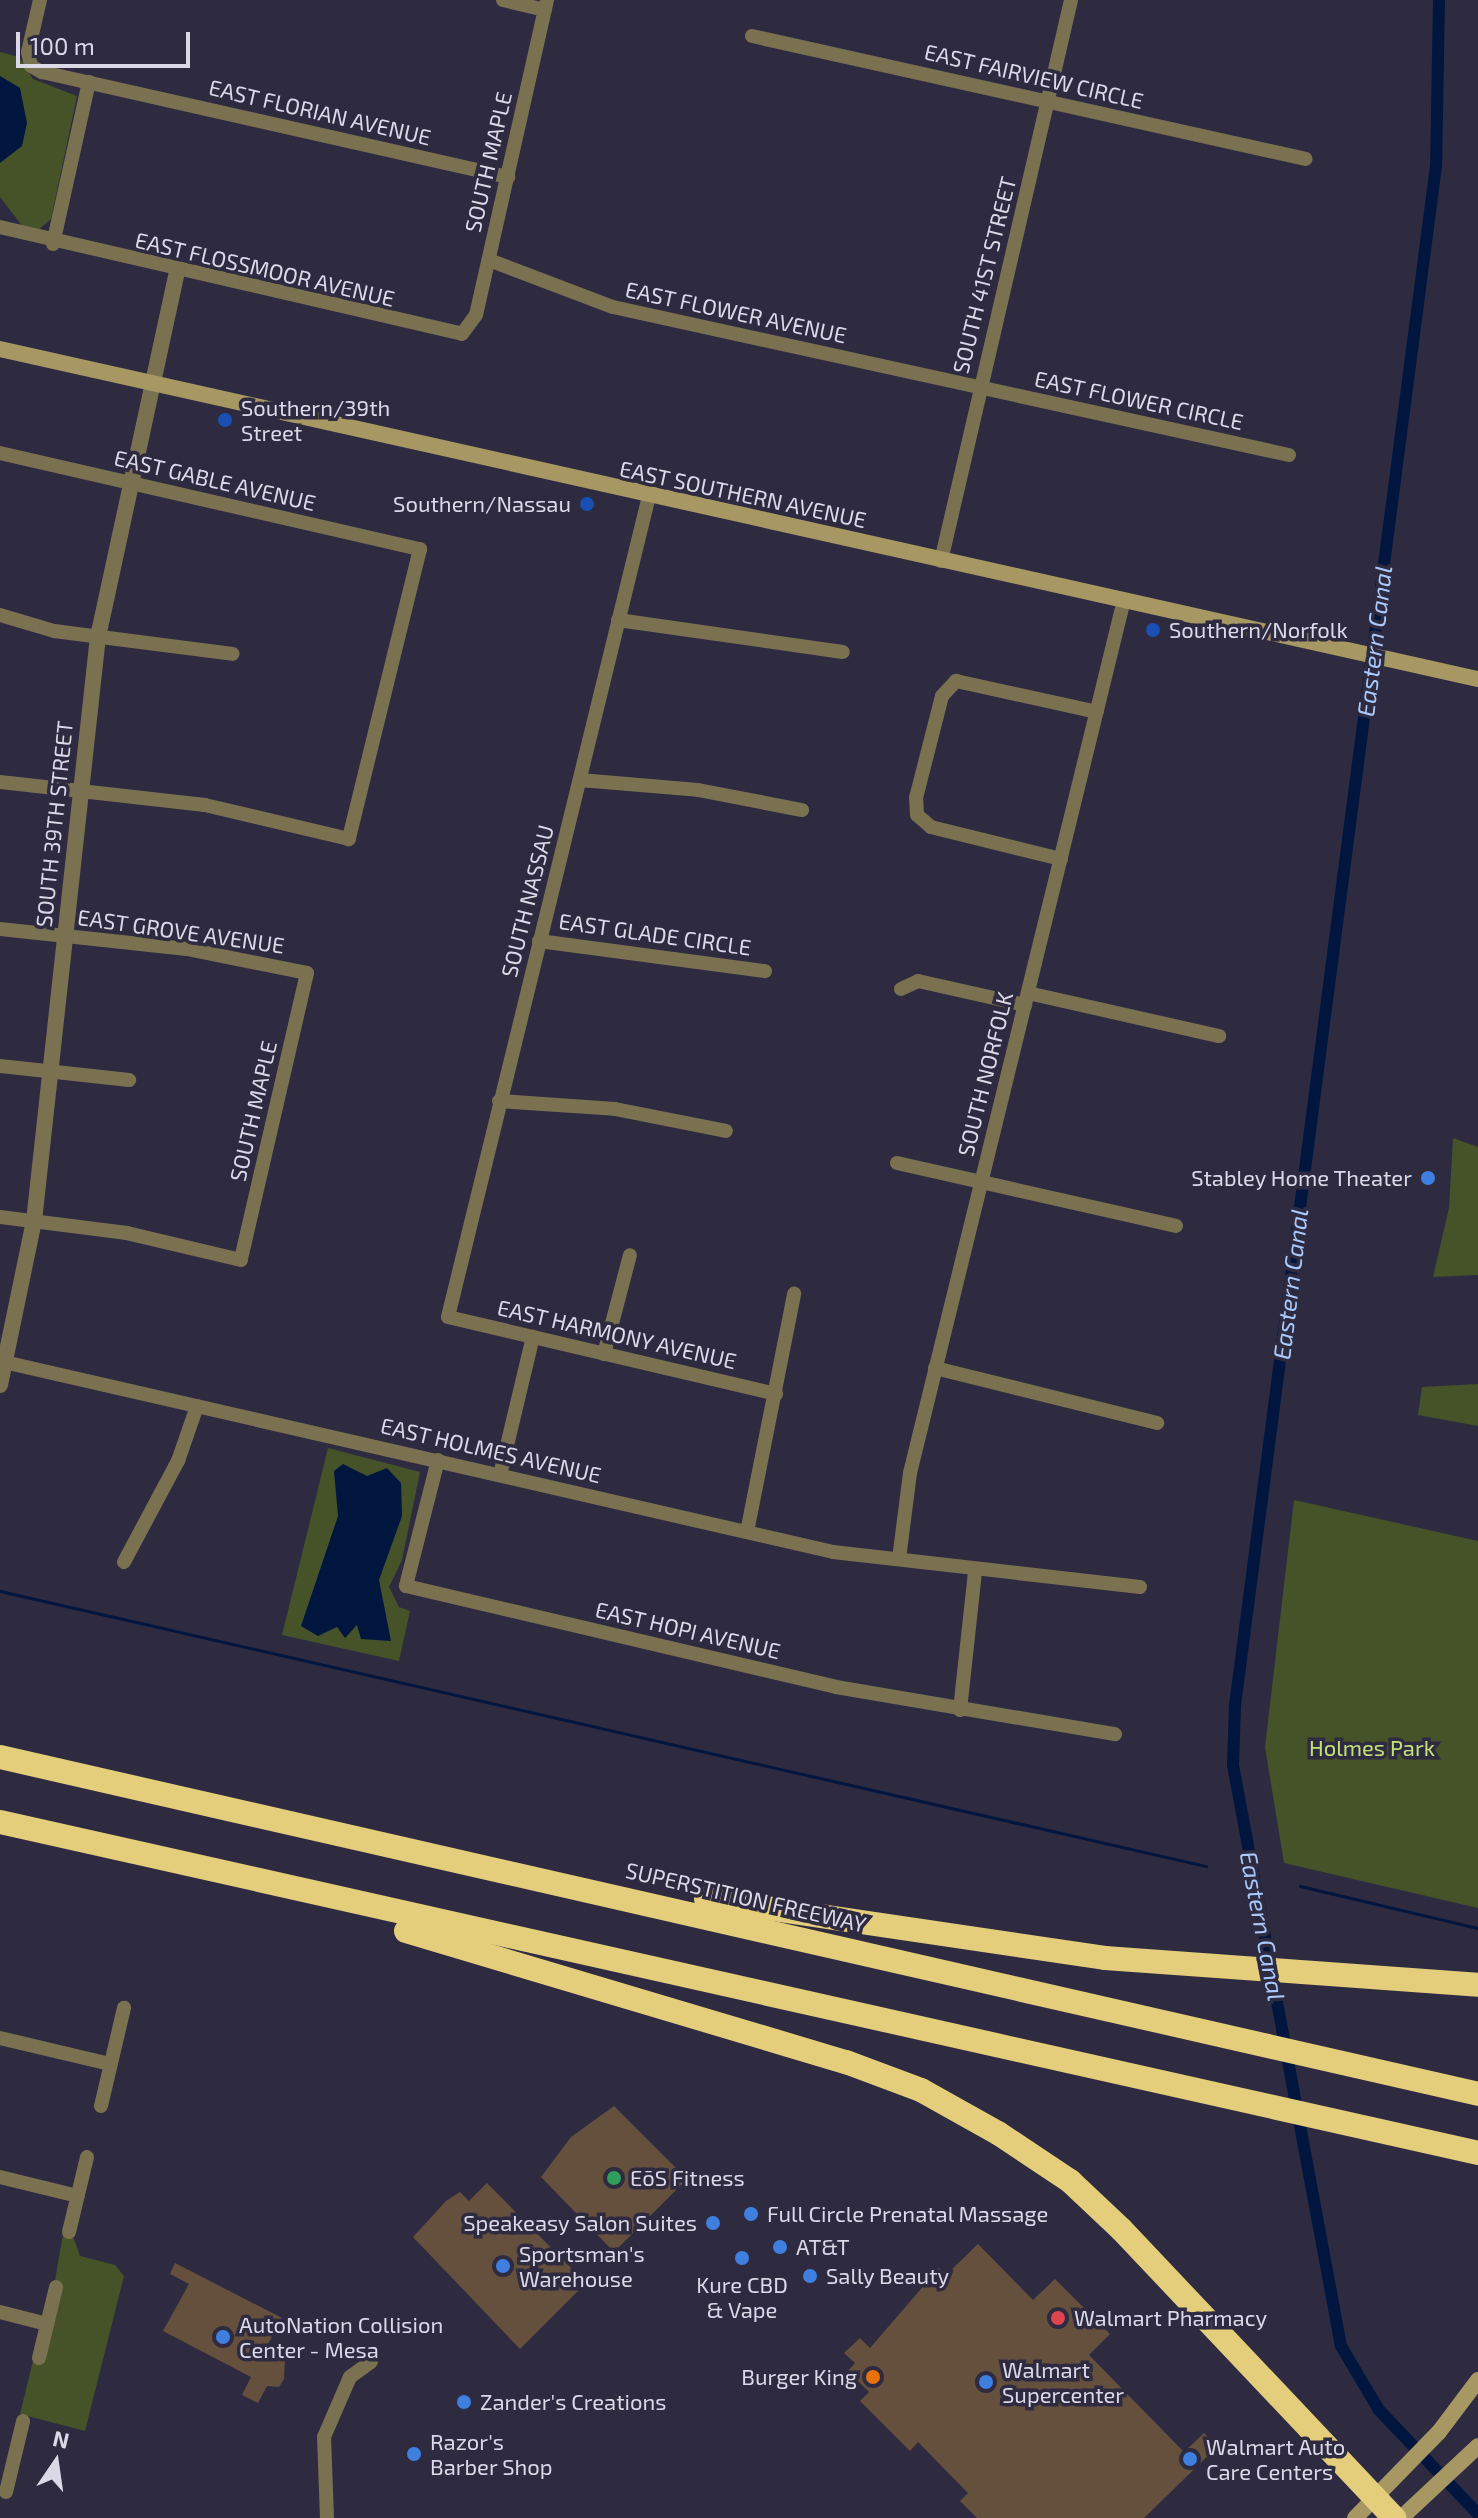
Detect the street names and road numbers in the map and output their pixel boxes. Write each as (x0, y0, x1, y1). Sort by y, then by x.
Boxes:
street label: EAST FAIRVIEW CIRCLE (921, 38, 1147, 114)
street label: EAST FLORIAN AVENUE (206, 73, 434, 151)
street label: SOUTH MAPLE (459, 89, 517, 235)
street label: SOUTH 41ST STREET (947, 174, 1021, 376)
street label: EAST FLOSSMOOR AVENUE (132, 226, 398, 312)
street label: EAST FLOWER AVENUE (623, 276, 849, 348)
street label: EAST FLOWER CIRCLE (1032, 365, 1246, 435)
street label: EAST GABLE AVENUE (111, 444, 319, 516)
street label: EAST SOUTHERN AVENUE (617, 455, 869, 533)
street label: SOUTH 39TH STREET (30, 719, 78, 929)
street label: SOUTH NASSAU (495, 822, 559, 980)
street label: EAST GROVE AVENUE (75, 903, 287, 959)
street label: EAST GLADE CIRCLE (557, 907, 753, 961)
street label: SOUTH NORFOLK (952, 989, 1018, 1159)
street label: SOUTH MAPLE (224, 1038, 282, 1184)
street label: EAST HARMONY AVENUE (494, 1293, 740, 1375)
street label: EAST HOLMES AVENUE (378, 1412, 604, 1488)
street label: EAST HOPI AVENUE (592, 1596, 784, 1664)
street label: SUPERSTITION FREEWAY (623, 1856, 869, 1938)

